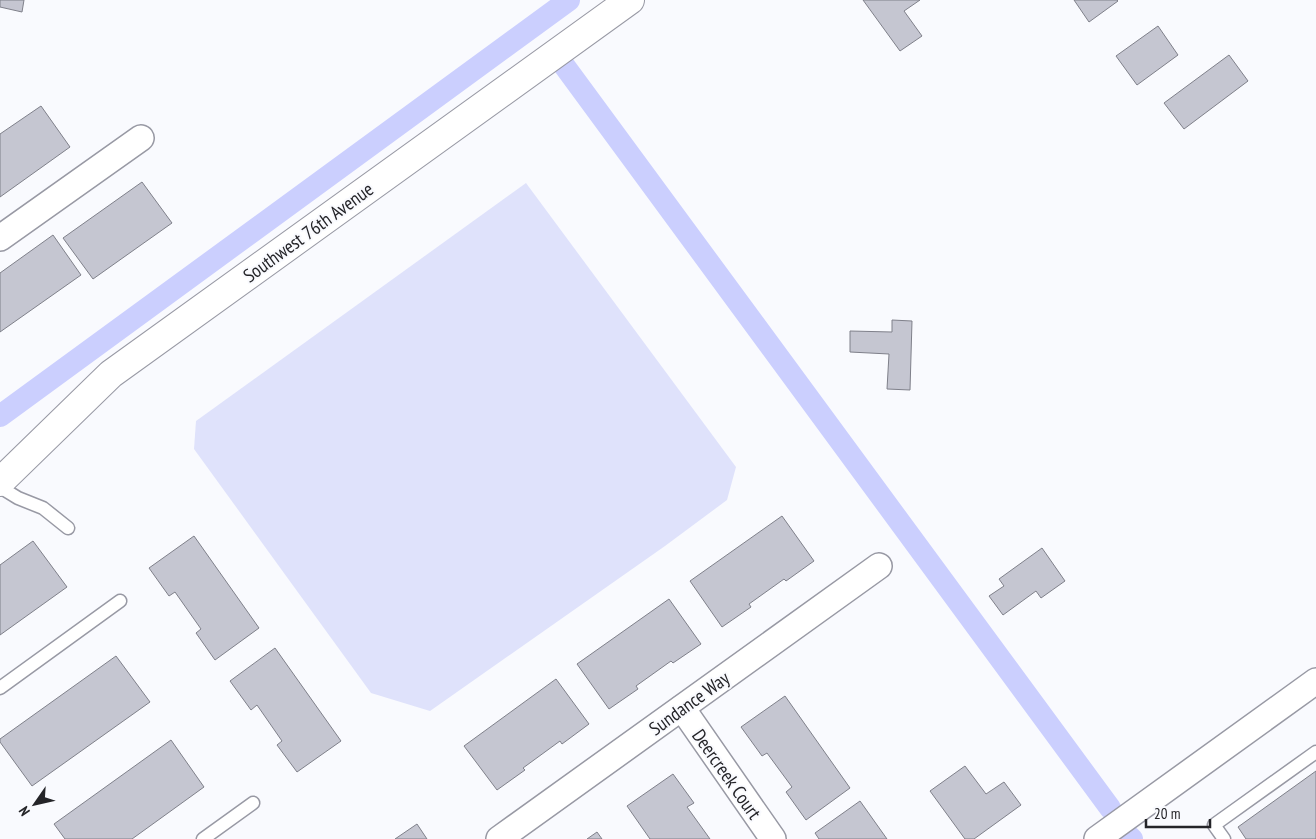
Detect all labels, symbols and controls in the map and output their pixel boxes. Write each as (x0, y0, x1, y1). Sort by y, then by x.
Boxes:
street label: Southwest 76th Avenue (238, 177, 378, 287)
street label: Sundance Way (644, 665, 735, 740)
street label: Deercreek Court (687, 724, 767, 824)
north arrow (10, 779, 60, 829)
scale bar (1146, 796, 1210, 828)
text: N (15, 803, 34, 819)
text: 20 m (1154, 804, 1180, 823)

